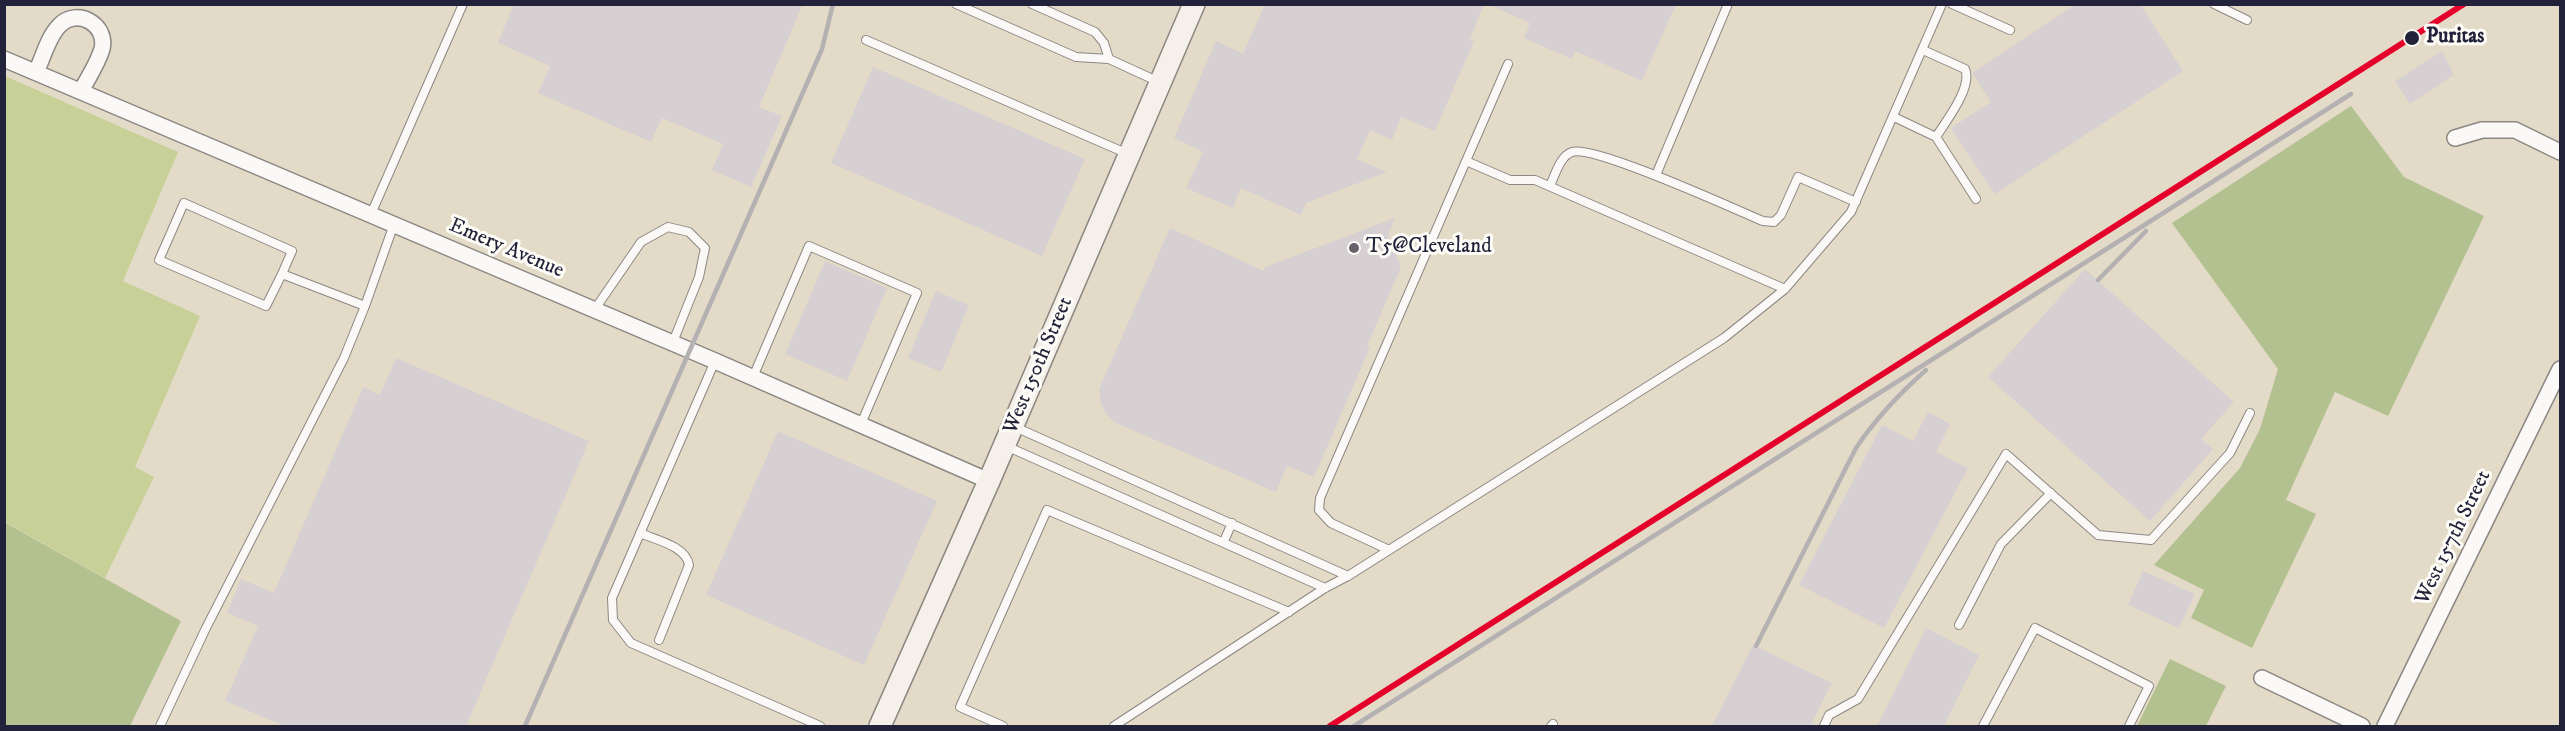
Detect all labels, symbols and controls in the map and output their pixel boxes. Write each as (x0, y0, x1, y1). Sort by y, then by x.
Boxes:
place label: Puritas (2426, 25, 2484, 51)
marker: Puritas (2403, 29, 2421, 47)
street label: Emery Avenue (445, 214, 567, 284)
place label: T5@Cleveland (1366, 235, 1492, 261)
marker: T5@Cleveland (1347, 241, 1361, 255)
street label: West 150th Street (999, 294, 1079, 438)
street label: West 157th Street (2411, 467, 2497, 609)

